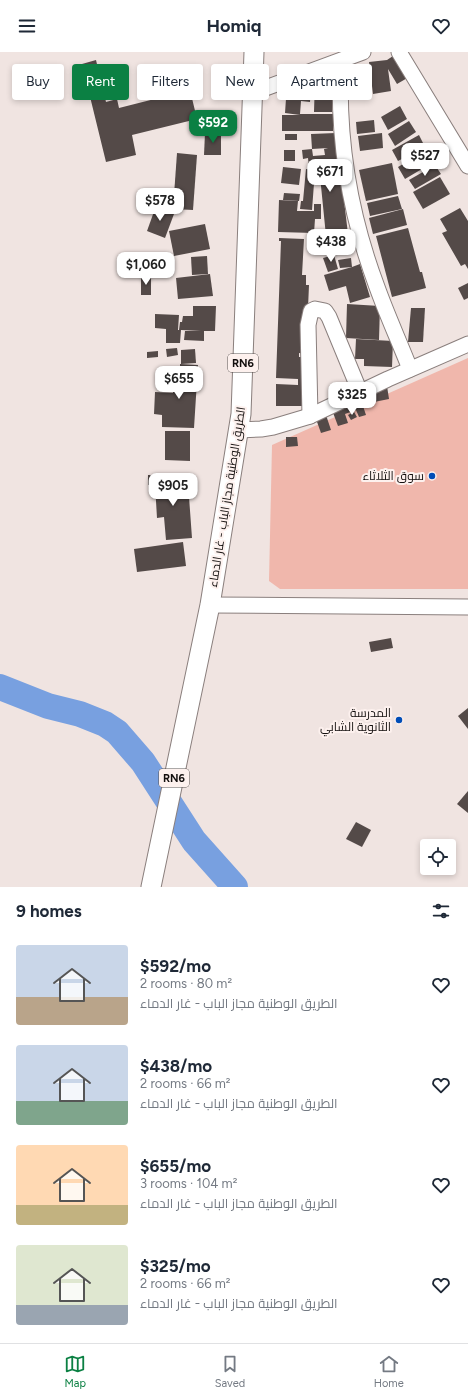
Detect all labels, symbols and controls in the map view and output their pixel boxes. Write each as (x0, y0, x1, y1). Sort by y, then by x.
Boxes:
icon: menu (16, 15, 38, 37)
text: Homiq (206, 15, 262, 37)
icon: heart (430, 15, 452, 37)
chip: Buy (12, 64, 64, 100)
chip: Rent (72, 64, 129, 100)
chip: Filters (137, 64, 203, 100)
chip: New (211, 64, 269, 100)
chip: Apartment (277, 64, 372, 100)
pin: $592 (189, 110, 237, 144)
text: $592 (198, 115, 228, 130)
pin: $527 (401, 143, 449, 177)
text: $527 (410, 148, 440, 163)
pin: $671 (306, 159, 354, 193)
text: $671 (316, 164, 344, 179)
pin: $578 (136, 188, 184, 222)
text: $578 (145, 193, 175, 208)
pin: $438 (307, 229, 355, 263)
text: $438 (316, 234, 346, 249)
pin: $1,060 (113, 252, 179, 286)
text: $1,060 (126, 257, 166, 272)
road number: RN6 (228, 354, 258, 372)
pin: $655 (155, 366, 203, 400)
text: $655 (164, 371, 194, 386)
pin: $325 (328, 382, 376, 416)
text: $325 (337, 387, 367, 402)
street label: الطريق الوطنية مجاز الباب - غار الدماء (206, 406, 248, 588)
place label: سوق الثلاثاء (362, 469, 424, 483)
marker: سوق الثلاثاء (427, 471, 437, 481)
pin: $905 (149, 473, 197, 507)
text: $905 (158, 478, 188, 493)
place label: المدرسة الثانوية الشابي (320, 706, 391, 737)
marker: المدرسة الثانوية الشابي (394, 715, 404, 725)
road number: RN6 (159, 769, 189, 787)
map controls (420, 839, 456, 875)
button: locate (420, 839, 456, 875)
icon: filters (430, 900, 452, 922)
text: 9 homes (16, 901, 82, 921)
text: $592/mo (140, 956, 211, 976)
icon: home (48, 961, 96, 1009)
icon: heart (430, 974, 452, 996)
text: 2 rooms · 80 m² (140, 976, 232, 991)
text: الطريق الوطنية مجاز الباب - غار الدماء (140, 996, 338, 1011)
text: $438/mo (140, 1056, 212, 1076)
icon: home (48, 1061, 96, 1109)
icon: heart (430, 1074, 452, 1096)
text: 2 rooms · 66 m² (140, 1076, 230, 1091)
text: الطريق الوطنية مجاز الباب - غار الدماء (140, 1096, 338, 1111)
text: $655/mo (140, 1156, 211, 1176)
icon: home (48, 1161, 96, 1209)
icon: heart (430, 1174, 452, 1196)
text: 3 rooms · 104 m² (140, 1176, 237, 1191)
text: الطريق الوطنية مجاز الباب - غار الدماء (140, 1196, 338, 1211)
text: $325/mo (140, 1256, 211, 1276)
icon: home (48, 1261, 96, 1309)
icon: heart (430, 1274, 452, 1296)
text: 2 rooms · 66 m² (140, 1276, 230, 1291)
text: الطريق الوطنية مجاز الباب - غار الدماء (140, 1296, 338, 1311)
tab: Map (64, 1353, 86, 1390)
tab: Saved (215, 1353, 245, 1390)
tab: Home (374, 1353, 404, 1390)

